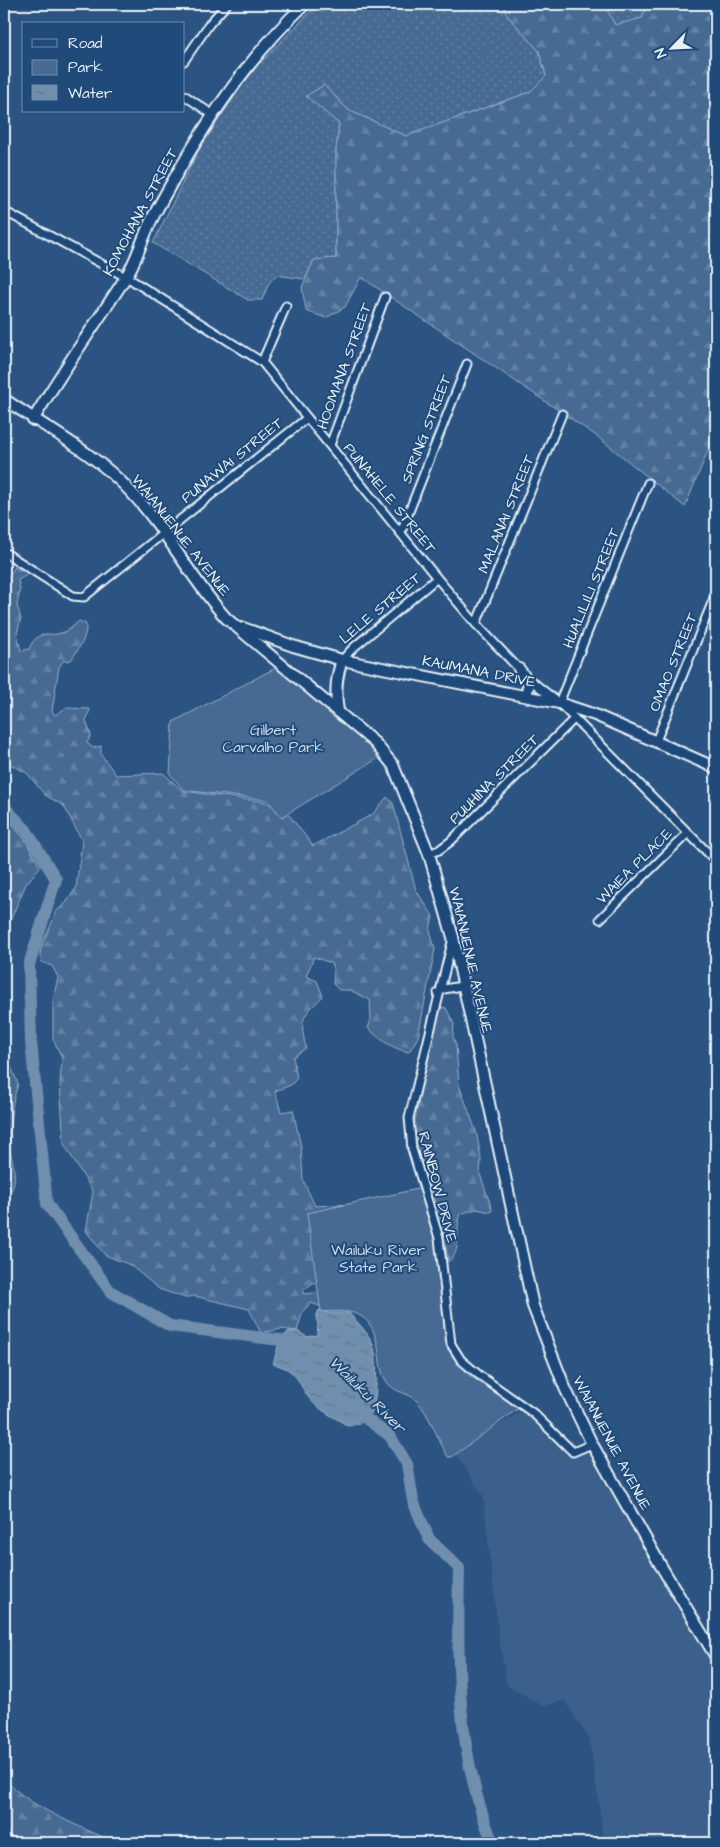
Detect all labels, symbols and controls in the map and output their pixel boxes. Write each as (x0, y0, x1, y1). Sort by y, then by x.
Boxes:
legend (22, 22, 185, 112)
north arrow (648, 22, 698, 72)
text: Road (68, 33, 103, 54)
text: N (650, 45, 672, 61)
text: Park (68, 57, 103, 78)
text: Water (68, 83, 112, 104)
street label: KOMOHANA STREET (98, 144, 183, 280)
street label: HOOMANA STREET (312, 299, 377, 432)
street label: SPRING STREET (396, 371, 457, 487)
street label: PUNAWAI STREET (177, 412, 288, 508)
street label: PUNAHELE STREET (338, 438, 441, 559)
street label: MALANAI STREET (473, 451, 540, 577)
street label: WAIANUENUE AVENUE (126, 470, 235, 601)
street label: HUALILILI STREET (558, 524, 625, 651)
street label: LELE STREET (335, 567, 426, 649)
street label: OMAO STREET (644, 609, 703, 715)
street label: KAUMANA DRIVE (420, 650, 538, 693)
park label: Gilbert Carvalho Park (223, 720, 323, 758)
street label: PUUHINA STREET (445, 729, 545, 829)
street label: WAIEA PLACE (592, 824, 677, 909)
street label: WAIANUENUE AVENUE (443, 885, 498, 1035)
street label: RAINBOW DRIVE (413, 1129, 462, 1245)
park label: Wailuku River State Park (331, 1240, 425, 1278)
water label: Wailuku River (324, 1351, 412, 1439)
street label: WAIANUENUE AVENUE (567, 1372, 656, 1514)

